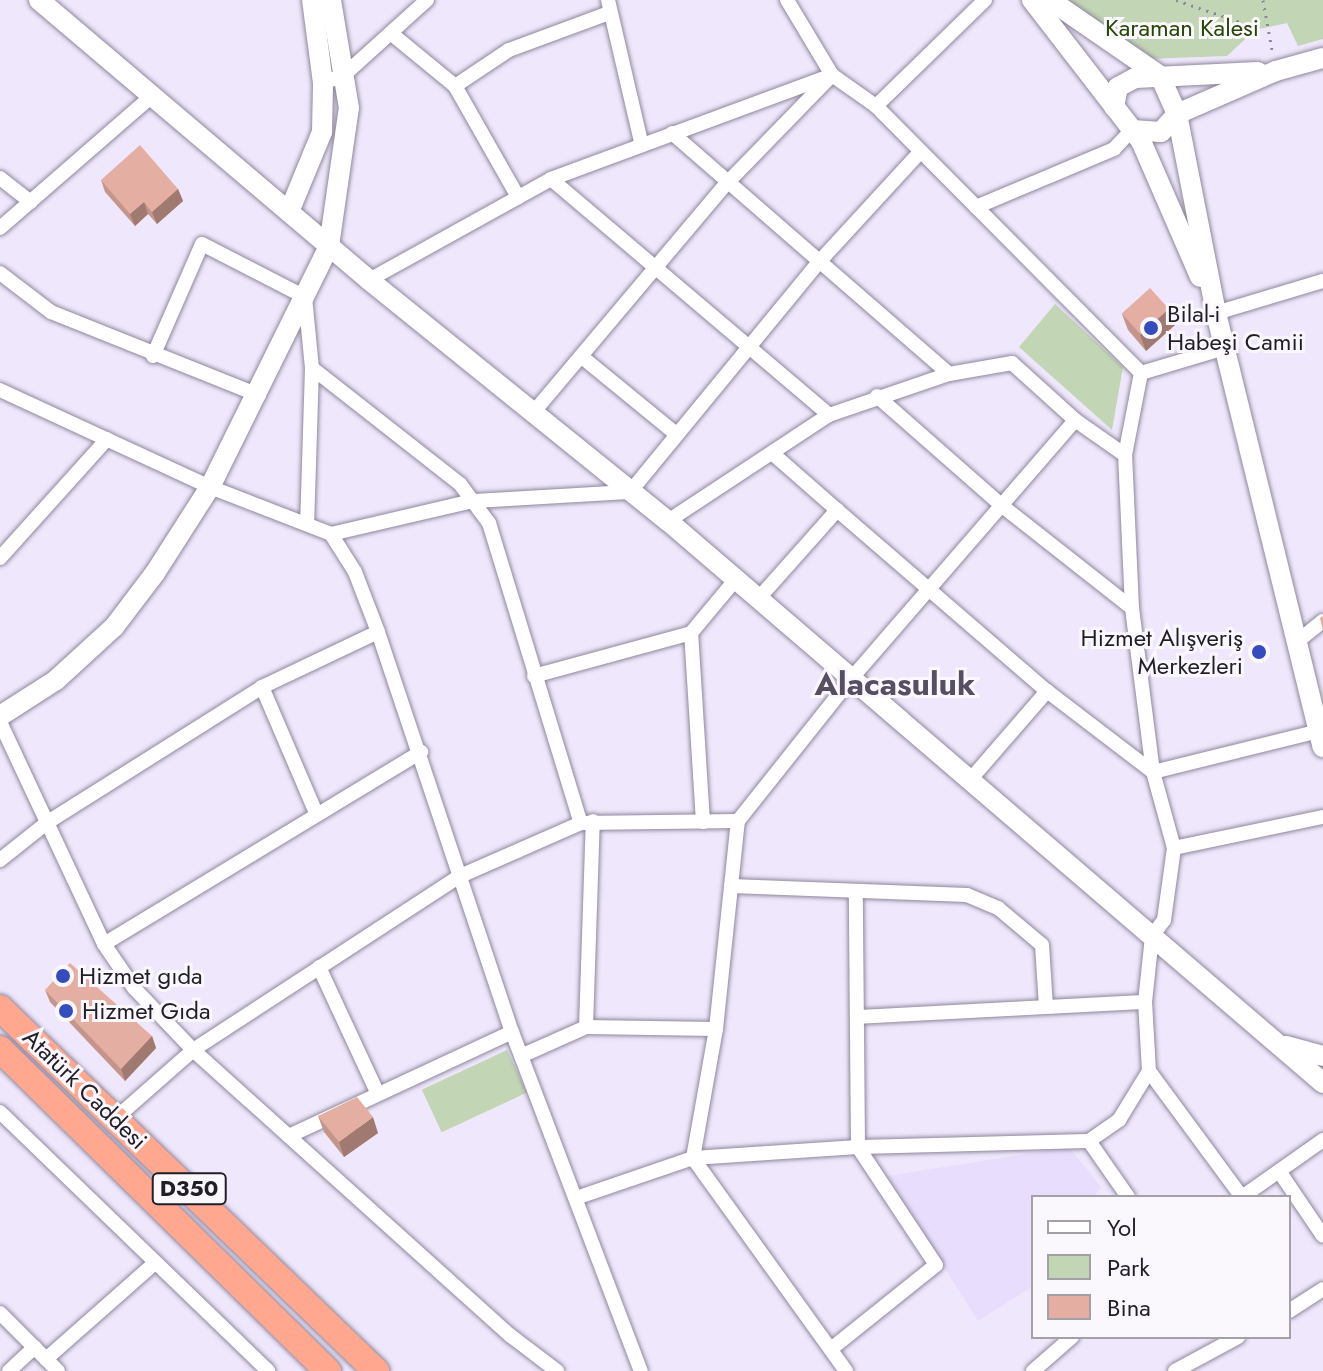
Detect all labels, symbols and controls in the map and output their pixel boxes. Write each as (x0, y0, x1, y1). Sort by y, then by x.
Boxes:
park label: Karaman Kalesi (1105, 14, 1259, 42)
place label: Bilal-i Habeşi Camii (1167, 300, 1304, 356)
marker: Bilal-i Habeşi Camii (1142, 319, 1160, 337)
place label: Hizmet Alışveriş Merkezleri (1081, 624, 1243, 680)
marker: Hizmet Alışveriş Merkezleri (1250, 643, 1268, 661)
district label: Alacasuluk (815, 665, 975, 703)
place label: Hizmet gıda (79, 962, 203, 990)
marker: Hizmet gıda (54, 967, 72, 985)
place label: Hizmet Gıda (82, 997, 211, 1025)
marker: Hizmet Gıda (57, 1002, 75, 1020)
street label: Atatürk Caddesi (17, 1023, 153, 1155)
road number: D350 (151, 1171, 227, 1207)
legend (1031, 1195, 1291, 1339)
text: Yol (1107, 1210, 1137, 1245)
text: Park (1107, 1250, 1150, 1285)
text: Bina (1107, 1290, 1151, 1325)

